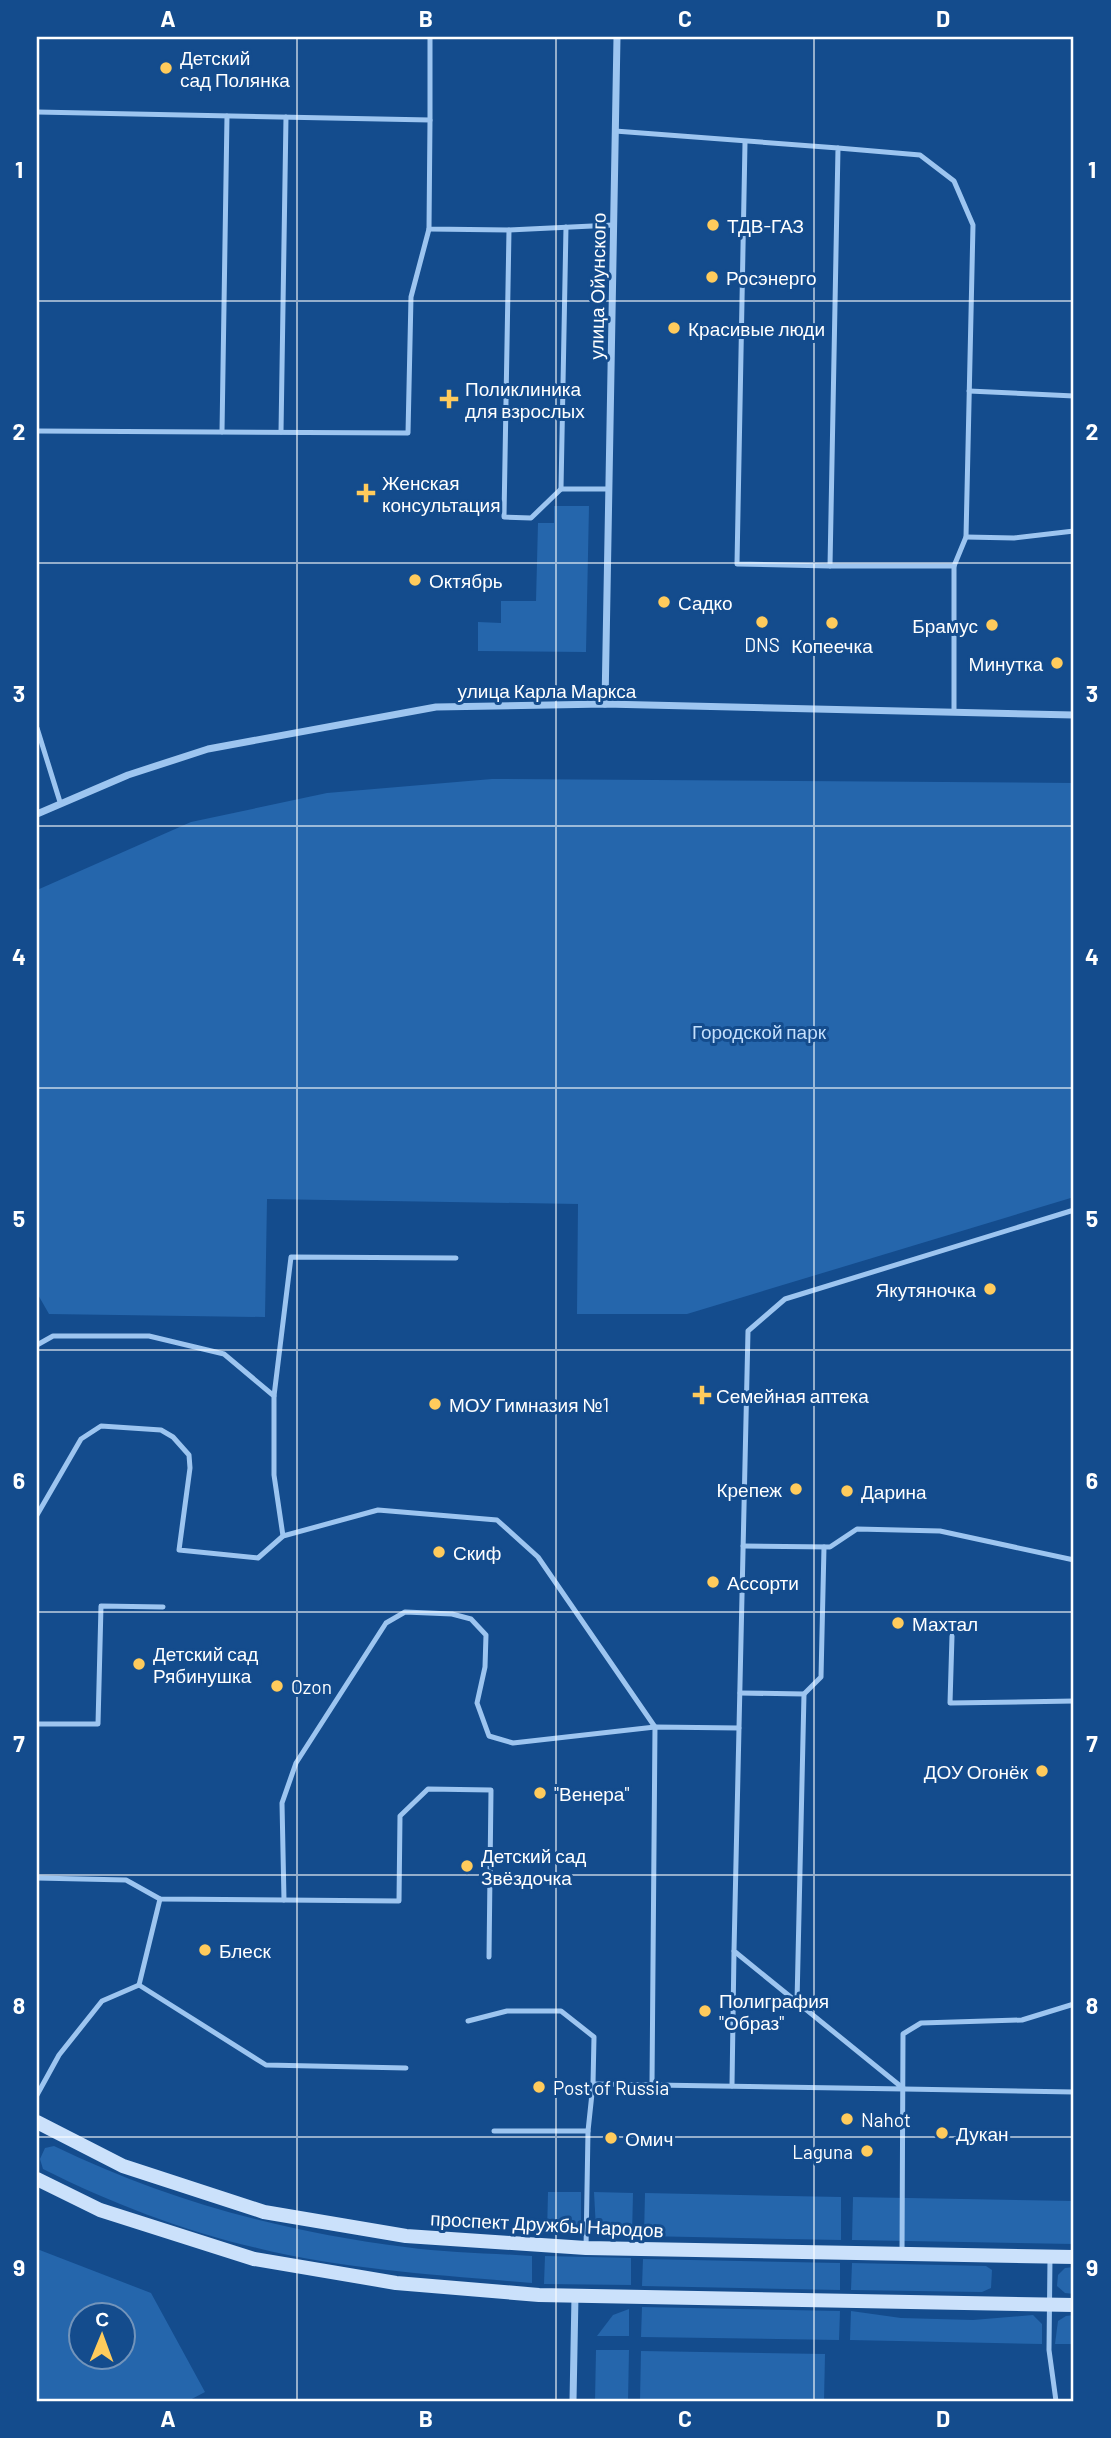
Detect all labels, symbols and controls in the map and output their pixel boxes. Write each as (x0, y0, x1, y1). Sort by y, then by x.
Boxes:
text: A (160, 4, 176, 32)
text: B (419, 4, 433, 32)
text: C (678, 4, 692, 32)
text: D (936, 4, 950, 32)
place label: Детский сад Полянка (180, 46, 290, 91)
marker: Детский сад Полянка (158, 60, 174, 76)
text: 1 (15, 155, 23, 183)
text: 1 (1088, 155, 1096, 183)
street label: улица Ойунского (584, 212, 610, 360)
place label: ТДВ-ГАЗ (727, 214, 804, 237)
marker: ТДВ-ГАЗ (705, 217, 721, 233)
place label: Росэнерго (726, 266, 817, 289)
marker: Росэнерго (704, 269, 720, 285)
place label: Красивые люди (688, 317, 825, 340)
marker: Красивые люди (666, 320, 682, 336)
place label: Поликлиника для взрослых (465, 377, 585, 422)
marker: Поликлиника для взрослых (439, 389, 459, 409)
text: 2 (13, 417, 25, 445)
text: 2 (1086, 417, 1098, 445)
place label: Женская консультация (382, 471, 501, 516)
marker: Женская консультация (356, 483, 376, 503)
place label: Октябрь (429, 569, 503, 592)
marker: Октябрь (407, 572, 423, 588)
place label: Садко (678, 591, 733, 614)
marker: Садко (656, 594, 672, 610)
marker: DNS (754, 614, 770, 630)
place label: Брамус (912, 614, 978, 637)
marker: Копеечка (824, 615, 840, 631)
marker: Брамус (984, 617, 1000, 633)
place label: DNS (744, 633, 780, 656)
place label: Копеечка (791, 634, 873, 657)
place label: Минутка (969, 652, 1043, 675)
marker: Минутка (1049, 655, 1065, 671)
text: 3 (13, 679, 25, 707)
street label: улица Карла Маркса (458, 679, 637, 702)
text: 3 (1086, 679, 1098, 707)
text: 4 (12, 942, 26, 970)
text: 4 (1085, 942, 1099, 970)
park label: Городской парк (692, 1020, 827, 1043)
text: 5 (13, 1204, 25, 1232)
text: 5 (1086, 1204, 1098, 1232)
place label: Якутяночка (875, 1278, 976, 1301)
marker: Якутяночка (982, 1281, 998, 1297)
place label: Семейная аптека (716, 1384, 869, 1407)
marker: Семейная аптека (694, 1387, 710, 1403)
place label: МОУ Гимназия №1 (449, 1393, 609, 1416)
marker: МОУ Гимназия №1 (427, 1396, 443, 1412)
text: 6 (13, 1466, 25, 1494)
text: 6 (1086, 1466, 1098, 1494)
place label: Крепеж (716, 1478, 782, 1501)
place label: Дарина (861, 1480, 927, 1503)
marker: Крепеж (788, 1481, 804, 1497)
marker: Дарина (839, 1483, 855, 1499)
place label: Скиф (453, 1541, 501, 1564)
marker: Скиф (431, 1544, 447, 1560)
place label: Ассорти (727, 1571, 799, 1594)
marker: Ассорти (705, 1574, 721, 1590)
place label: Махтал (912, 1612, 978, 1635)
marker: Махтал (890, 1615, 906, 1631)
place label: Детский сад Рябинушка (153, 1642, 258, 1687)
marker: Детский сад Рябинушка (131, 1656, 147, 1672)
place label: Ozon (291, 1675, 332, 1698)
marker: Ozon (269, 1678, 285, 1694)
text: 7 (13, 1729, 25, 1757)
text: 7 (1086, 1729, 1098, 1757)
place label: ДОУ Огонёк (924, 1760, 1029, 1783)
marker: ДОУ Огонёк (1034, 1763, 1050, 1779)
place label: "Венера" (554, 1782, 629, 1805)
marker: "Венера" (532, 1785, 548, 1801)
place label: Детский сад Звёздочка (481, 1844, 586, 1889)
marker: Детский сад Звёздочка (459, 1858, 475, 1874)
place label: Блеск (219, 1939, 271, 1962)
marker: Блеск (197, 1942, 213, 1958)
place label: Полиграфия "Образ" (719, 1989, 829, 2034)
text: 8 (13, 1991, 25, 2019)
text: 8 (1086, 1991, 1098, 2019)
marker: Полиграфия "Образ" (697, 2003, 713, 2019)
place label: Post of Russia (553, 2076, 669, 2099)
marker: Post of Russia (531, 2079, 547, 2095)
place label: Nahot (861, 2108, 911, 2131)
marker: Nahot (839, 2111, 855, 2127)
place label: Дукан (956, 2122, 1009, 2145)
marker: Дукан (934, 2125, 950, 2141)
place label: Омич (625, 2127, 673, 2150)
marker: Омич (603, 2130, 619, 2146)
place label: Laguna (792, 2140, 853, 2163)
marker: Laguna (859, 2143, 875, 2159)
street label: проспект Дружбы Народов (430, 2206, 664, 2242)
text: 9 (13, 2253, 25, 2281)
text: 9 (1086, 2253, 1098, 2281)
north arrow (66, 2302, 136, 2372)
text: С (95, 2307, 110, 2330)
text: A (160, 2404, 176, 2432)
text: B (419, 2404, 433, 2432)
text: C (678, 2404, 692, 2432)
text: D (936, 2404, 950, 2432)

